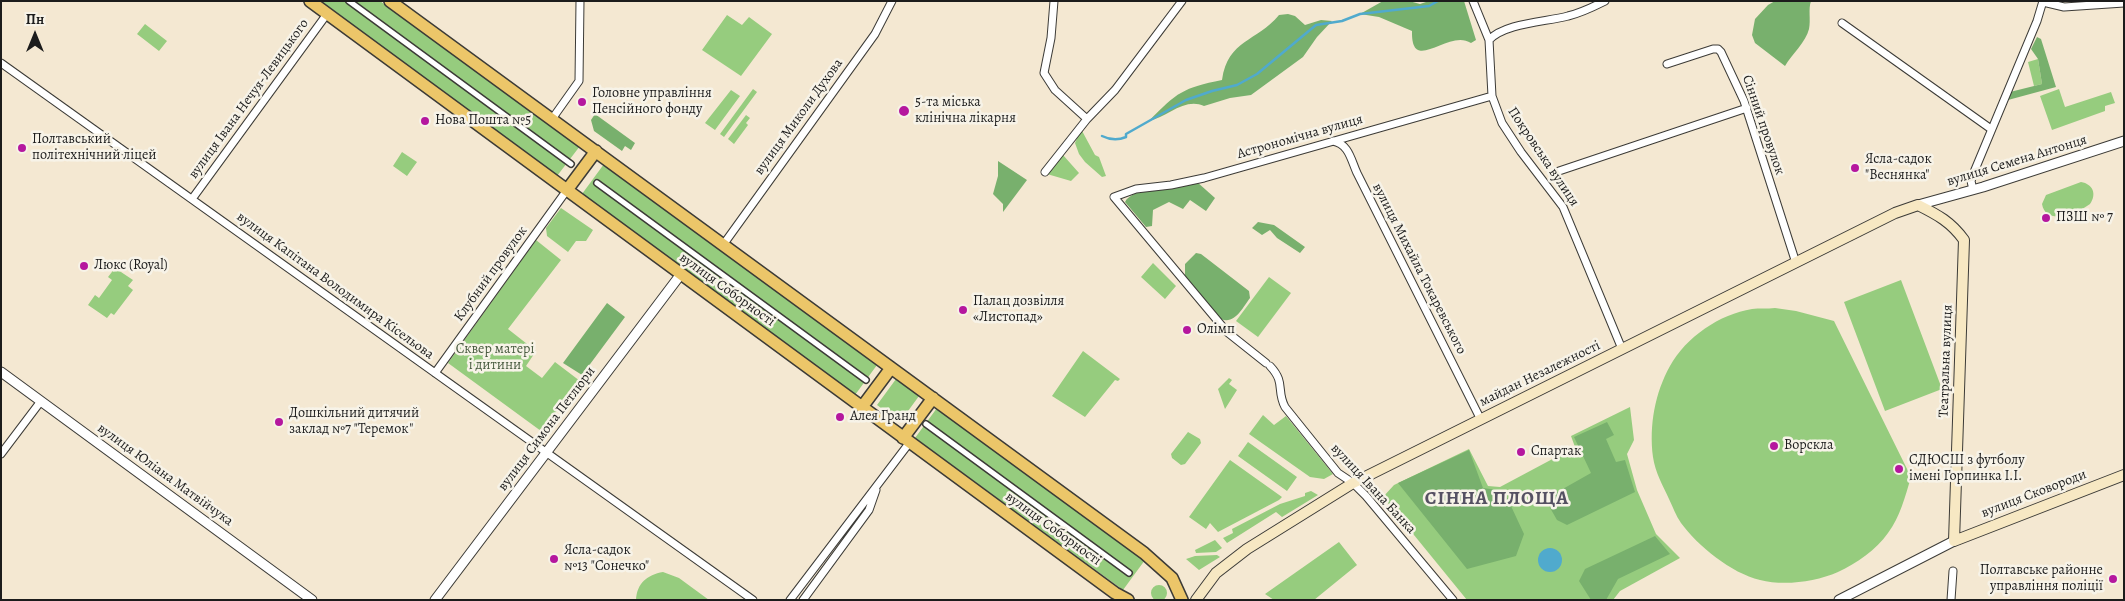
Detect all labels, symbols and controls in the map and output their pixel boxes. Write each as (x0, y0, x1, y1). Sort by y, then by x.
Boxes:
north arrow (10, 10, 60, 60)
text: Пн (26, 10, 44, 29)
street label: вулиця Івана Нечуя-Левицького (185, 16, 313, 182)
street label: вулиця Миколи Духова (751, 56, 847, 178)
street label: Сінний провулок (1738, 73, 1788, 177)
place label: Головне управління Пенсійного фонду (592, 86, 712, 118)
place label: 5-та міська клінічна лікарня (915, 95, 1016, 128)
marker: Головне управління Пенсійного фонду (576, 96, 588, 108)
marker: 5-та міська клінічна лікарня (897, 104, 911, 118)
street label: Покровська вулиця (1504, 104, 1582, 210)
street label: Астрономічна вулиця (1235, 111, 1365, 163)
place label: Нова Пошта №5 (435, 113, 531, 129)
marker: Нова Пошта №5 (419, 115, 431, 127)
place label: Полтавський політехнічний ліцей (32, 132, 157, 164)
street label: вулиця Семена Антонця (1945, 132, 2089, 190)
marker: Полтавський політехнічний ліцей (16, 142, 28, 154)
place label: Ясла-садок "Веснянка" (1865, 152, 1932, 184)
marker: Ясла-садок "Веснянка" (1849, 162, 1861, 174)
street label: вулиця Михайла Токаревського (1368, 181, 1470, 357)
street label: вулиця Капітана Володимира Кісельова (233, 209, 437, 363)
place label: ПЗШ № 7 (2056, 210, 2113, 226)
marker: ПЗШ № 7 (2040, 212, 2052, 224)
street label: Клубний провулок (451, 223, 531, 325)
street label: вулиця Соборності (676, 250, 778, 330)
place label: Люкс (Royal) (94, 258, 168, 274)
marker: Люкс (Royal) (78, 260, 90, 272)
place label: Палац дозвілля «Листопад» (973, 294, 1064, 326)
marker: Палац дозвілля «Листопад» (957, 304, 969, 316)
street label: Театральна вулиця (1936, 304, 1956, 418)
place label: Олімп (1197, 322, 1235, 338)
marker: Олімп (1181, 324, 1193, 336)
street label: майдан Незалежності (1477, 337, 1603, 411)
park label: Сквер матері і дитини (456, 342, 534, 374)
street label: вулиця Симона Петлюри (495, 364, 599, 494)
place label: Дошкільний дитячий заклад №7 "Теремок" (289, 406, 419, 438)
place label: Алея Гранд (850, 409, 916, 425)
marker: Алея Гранд (834, 411, 846, 423)
marker: Дошкільний дитячий заклад №7 "Теремок" (273, 416, 285, 428)
street label: вулиця Юліана Матвійчука (94, 420, 236, 530)
place label: Ворскла (1784, 438, 1833, 454)
street label: вулиця Івана Банка (1327, 440, 1419, 538)
marker: Ворскла (1768, 440, 1780, 452)
place label: Спартак (1531, 444, 1581, 460)
marker: Спартак (1515, 446, 1527, 458)
place label: СДЮСШ з футболу імені Горпинка І.І. (1909, 453, 2025, 486)
marker: СДЮСШ з футболу імені Горпинка І.І. (1893, 463, 1905, 475)
street label: вулиця Сковороди (1979, 466, 2089, 522)
district label: СІННА ПЛОЩА (1423, 488, 1571, 510)
street label: вулиця Соборності (1002, 489, 1104, 569)
place label: Ясла-садок №13 "Сонечко" (564, 543, 649, 576)
marker: Ясла-садок №13 "Сонечко" (548, 553, 560, 565)
place label: Полтавське районне управління поліції (1980, 563, 2103, 596)
marker: Полтавське районне управління поліції (2107, 573, 2119, 585)

